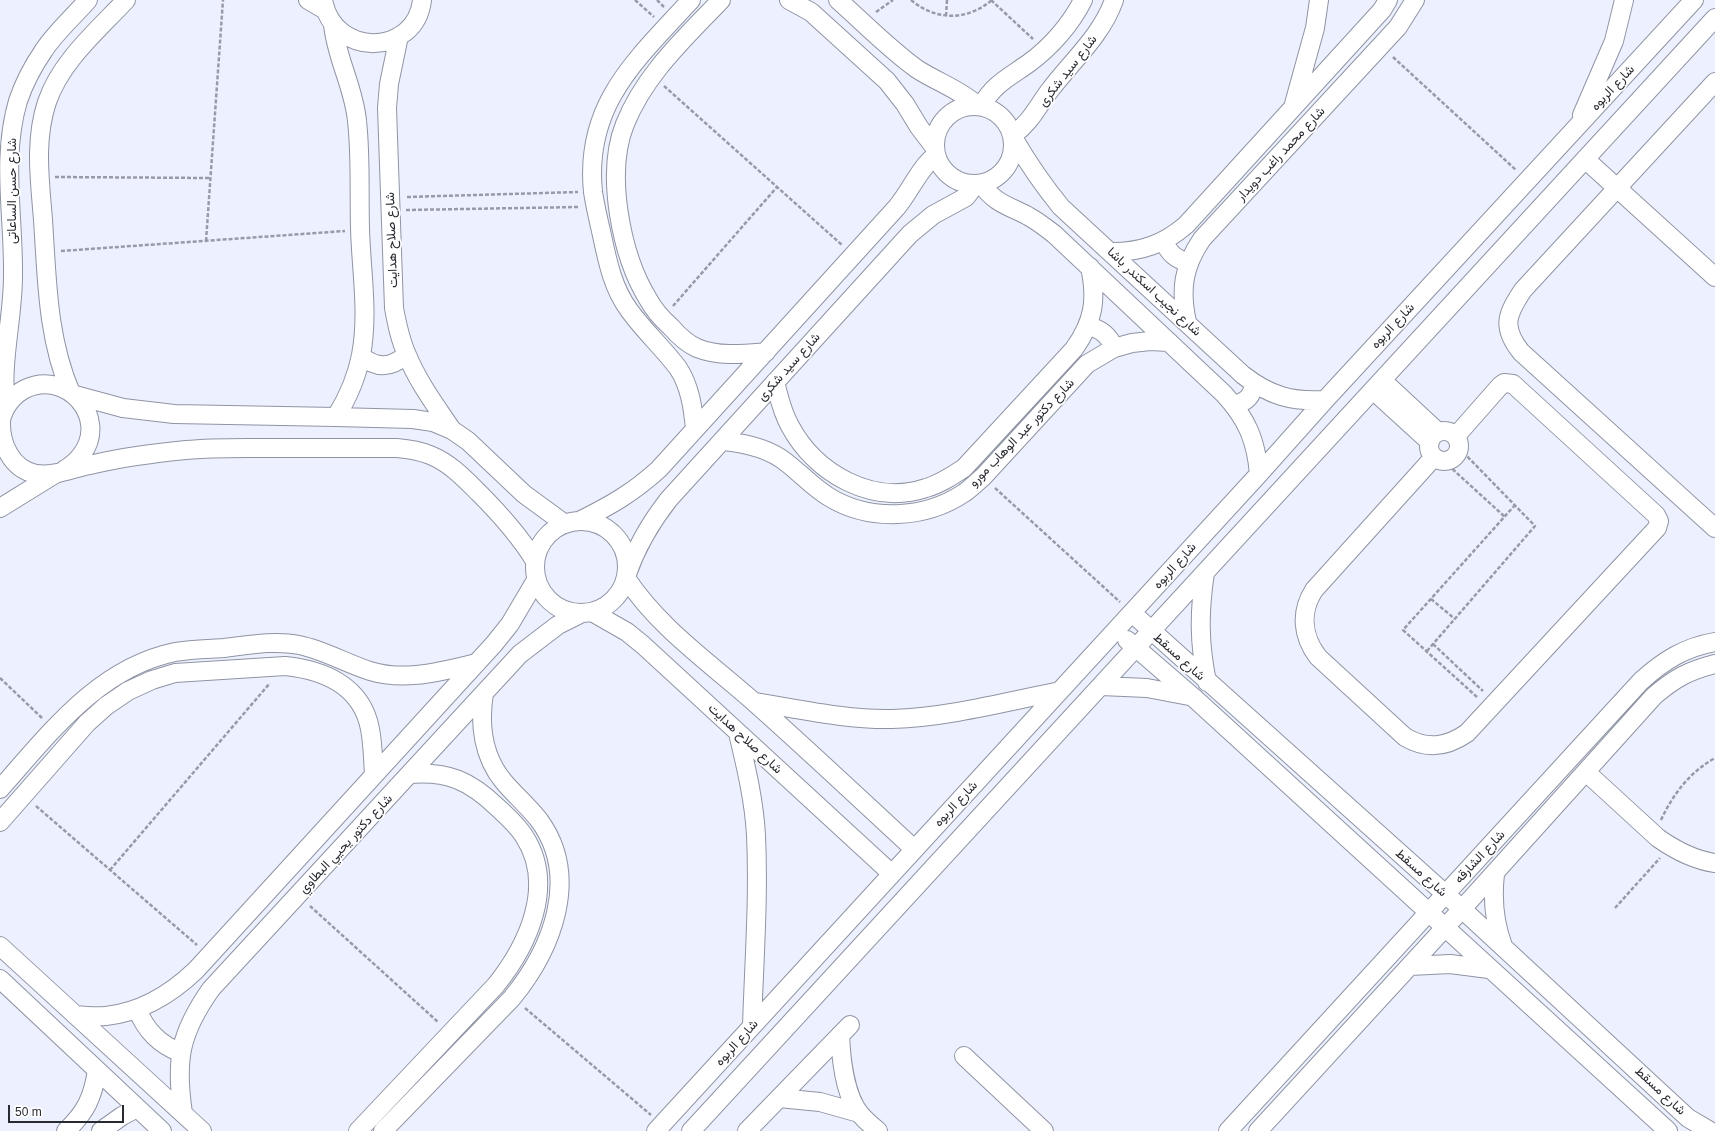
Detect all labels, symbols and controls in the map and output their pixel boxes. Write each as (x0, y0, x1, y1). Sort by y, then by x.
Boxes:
street label: شارع سيد شكرى (1035, 32, 1101, 110)
street label: شارع الربوه (1588, 62, 1638, 114)
street label: شارع محمد راغب دويدار (1233, 104, 1329, 204)
street label: شارع حسن الساعاتى (4, 138, 20, 244)
street label: شارع صلاح هدايت (383, 192, 401, 288)
street label: شارع نجيب اسكندر باشا (1104, 244, 1204, 340)
street label: شارع الربوه (1368, 300, 1418, 352)
street label: شارع سيد شكرى (754, 330, 824, 404)
street label: شارع دكتور عبد الوهاب مورو (966, 376, 1078, 490)
street label: شارع الربوه (1150, 540, 1200, 592)
street label: شارع مسقط (1150, 630, 1208, 684)
street label: شارع صلاح هدايت (705, 701, 785, 777)
street label: شارع الربوه (931, 778, 981, 830)
street label: شارع دكتور يحيي البطاوي (296, 791, 396, 897)
street label: شارع الشارقه (1451, 827, 1509, 887)
street label: شارع مسقط (1392, 846, 1450, 900)
street label: شارع الربوه (712, 1017, 762, 1069)
street label: شارع مسقط (1631, 1063, 1689, 1119)
scale bar (10, 1097, 126, 1123)
text: 50 m (15, 1105, 42, 1119)

